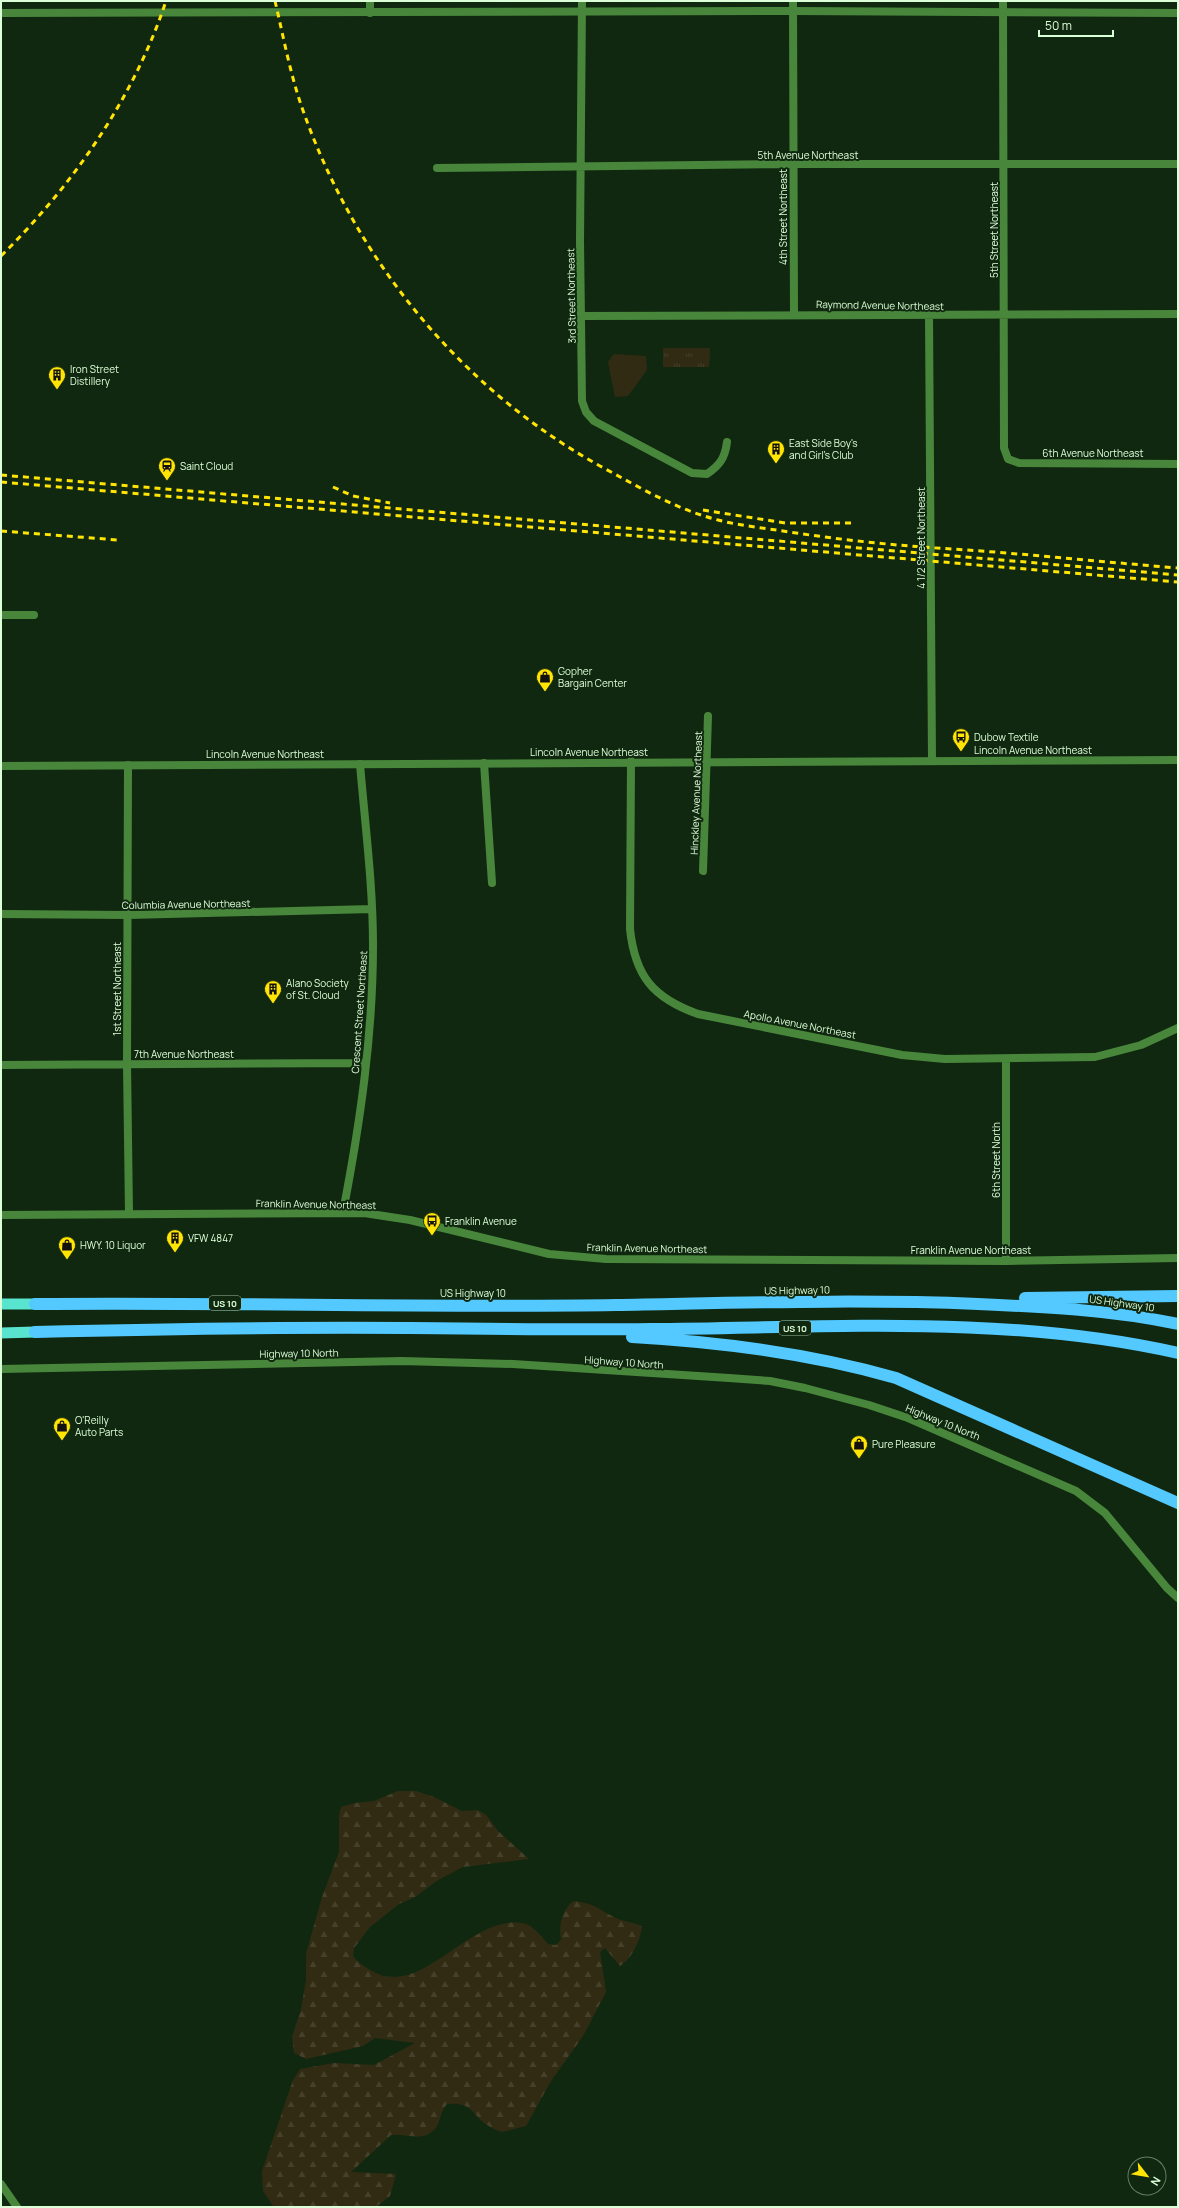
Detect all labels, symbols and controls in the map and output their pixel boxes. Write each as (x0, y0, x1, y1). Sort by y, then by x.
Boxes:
scale bar (1039, 12, 1113, 38)
text: 50 m (1045, 17, 1072, 34)
street label: 5th Avenue Northeast (758, 148, 858, 162)
street label: 4th Street Northeast (776, 169, 790, 265)
street label: 5th Street Northeast (987, 182, 1001, 278)
street label: 3rd Street Northeast (563, 248, 579, 344)
street label: Raymond Avenue Northeast (816, 297, 944, 313)
place label: Iron Street Distillery (70, 362, 119, 388)
building icon: Iron Street Distillery (47, 365, 67, 390)
place label: East Side Boy's and Girl's Club (789, 436, 858, 462)
building icon: East Side Boy's and Girl's Club (766, 439, 786, 464)
street label: 6th Avenue Northeast (1042, 446, 1144, 460)
station icon: Saint Cloud (157, 456, 177, 481)
place label: Saint Cloud (180, 459, 233, 473)
street label: 4 1/2 Street Northeast (914, 487, 928, 589)
place label: Gopher Bargain Center (558, 664, 627, 690)
shop icon: Gopher Bargain Center (535, 667, 555, 692)
bus stop icon: Dubow Textile (951, 727, 971, 752)
place label: Dubow Textile (974, 730, 1039, 744)
street label: Hinckley Avenue Northeast (687, 731, 705, 855)
street label: Lincoln Avenue Northeast (974, 743, 1092, 757)
street label: Lincoln Avenue Northeast (530, 745, 648, 759)
street label: Lincoln Avenue Northeast (206, 747, 324, 761)
street label: Columbia Avenue Northeast (122, 896, 250, 912)
street label: 1st Street Northeast (110, 942, 124, 1036)
street label: Crescent Street Northeast (348, 950, 370, 1074)
place label: Alano Society of St. Cloud (286, 976, 350, 1002)
building icon: Alano Society of St. Cloud (263, 979, 283, 1004)
street label: Apollo Avenue Northeast (743, 1006, 857, 1042)
street label: 7th Avenue Northeast (134, 1047, 234, 1061)
street label: 6th Street North (989, 1122, 1003, 1198)
street label: Franklin Avenue Northeast (256, 1196, 376, 1212)
bus stop icon: Franklin Avenue (422, 1211, 442, 1236)
place label: Franklin Avenue (445, 1214, 517, 1228)
building icon: VFW 4847 (165, 1228, 185, 1253)
place label: VFW 4847 (188, 1231, 233, 1245)
shop icon: HWY. 10 Liquor (57, 1235, 77, 1260)
place label: HWY. 10 Liquor (80, 1238, 146, 1252)
street label: Franklin Avenue Northeast (587, 1240, 707, 1256)
street label: Franklin Avenue Northeast (911, 1243, 1031, 1257)
street label: US Highway 10 (764, 1282, 830, 1298)
street label: US Highway 10 (440, 1286, 506, 1300)
street label: US Highway 10 (1088, 1291, 1156, 1315)
road number: US 10 (209, 1296, 241, 1310)
road number: US 10 (779, 1321, 811, 1335)
street label: Highway 10 North (259, 1345, 339, 1361)
street label: Highway 10 North (584, 1352, 664, 1372)
street label: Highway 10 North (904, 1401, 982, 1443)
place label: O'Reilly Auto Parts (75, 1413, 123, 1439)
shop icon: O'Reilly Auto Parts (52, 1416, 72, 1441)
shop icon: Pure Pleasure (849, 1434, 869, 1459)
place label: Pure Pleasure (872, 1437, 936, 1451)
north arrow (1127, 2156, 1167, 2196)
text: N (1147, 2174, 1164, 2189)

